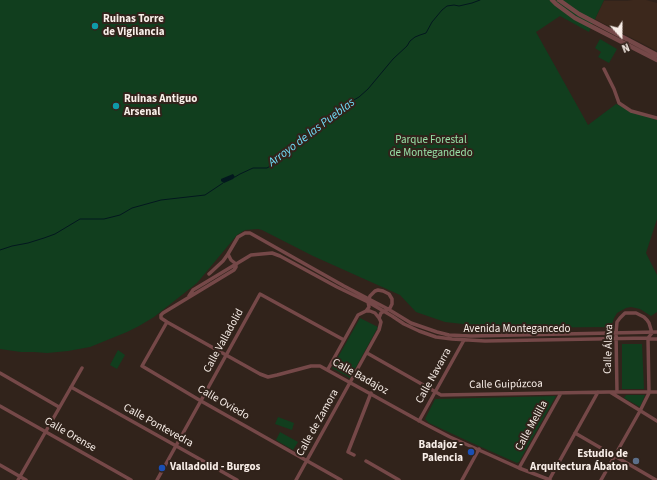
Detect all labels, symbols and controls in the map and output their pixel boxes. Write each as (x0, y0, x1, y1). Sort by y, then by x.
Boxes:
place label: Ruinas Torre de Vigilancia (103, 13, 164, 39)
north arrow (601, 16, 641, 56)
marker: Ruinas Torre de Vigilancia (90, 21, 100, 31)
text: N (619, 39, 632, 56)
place label: Ruinas Antiguo Arsenal (124, 93, 197, 119)
water label: Arroyo de las Pueblas (266, 96, 358, 170)
marker: Ruinas Antiguo Arsenal (111, 101, 121, 111)
park label: Parque Forestal de Montegandedo (389, 134, 473, 160)
street label: Calle Valladolid (201, 307, 247, 375)
street label: Avenida Montegancedo (463, 323, 571, 337)
street label: Calle Álava (602, 324, 616, 374)
street label: Calle Navarra (413, 346, 455, 406)
street label: Calle Badajoz (330, 356, 390, 398)
street label: Calle Guipúzcoa (469, 378, 543, 392)
street label: Calle Oviedo (195, 383, 251, 423)
street label: Calle de Zamora (294, 387, 342, 459)
street label: Calle Melilla (513, 399, 551, 453)
street label: Calle Pontevedra (121, 401, 195, 451)
street label: Calle Orense (42, 415, 98, 455)
place label: Badajoz - Palencia (419, 439, 463, 465)
marker: Badajoz - Palencia (466, 447, 476, 457)
place label: Estudio de Arquitectura Ábaton (530, 448, 628, 474)
marker: Estudio de Arquitectura Ábaton (631, 456, 641, 466)
place label: Valladolid - Burgos (170, 461, 260, 475)
marker: Valladolid - Burgos (157, 463, 167, 473)

